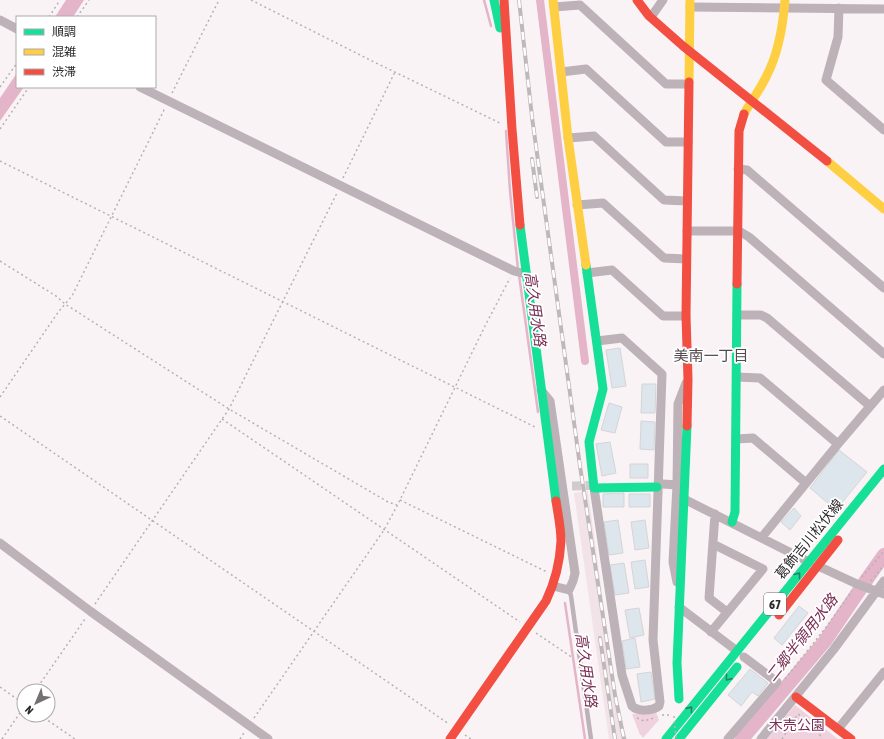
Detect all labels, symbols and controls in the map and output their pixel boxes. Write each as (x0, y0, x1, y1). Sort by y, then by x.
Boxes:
legend (16, 16, 156, 88)
text: 順調 (52, 25, 76, 39)
text: 混雑 (52, 45, 76, 59)
text: 渋滞 (52, 65, 76, 79)
water label: 高久用水路 (522, 271, 549, 349)
district label: 美南一丁目 (673, 347, 749, 364)
street label: 葛飾吉川松伏線 (772, 496, 846, 582)
one-way arrow (794, 572, 801, 579)
water label: 二郷半領用水路 (763, 590, 842, 684)
road number: 67 (764, 593, 786, 615)
water label: 高久用水路 (573, 632, 600, 710)
one-way arrow (725, 673, 732, 680)
north arrow (16, 683, 56, 723)
text: N (23, 704, 36, 717)
one-way arrow (686, 706, 693, 713)
park label: 木売公園 (769, 717, 825, 733)

